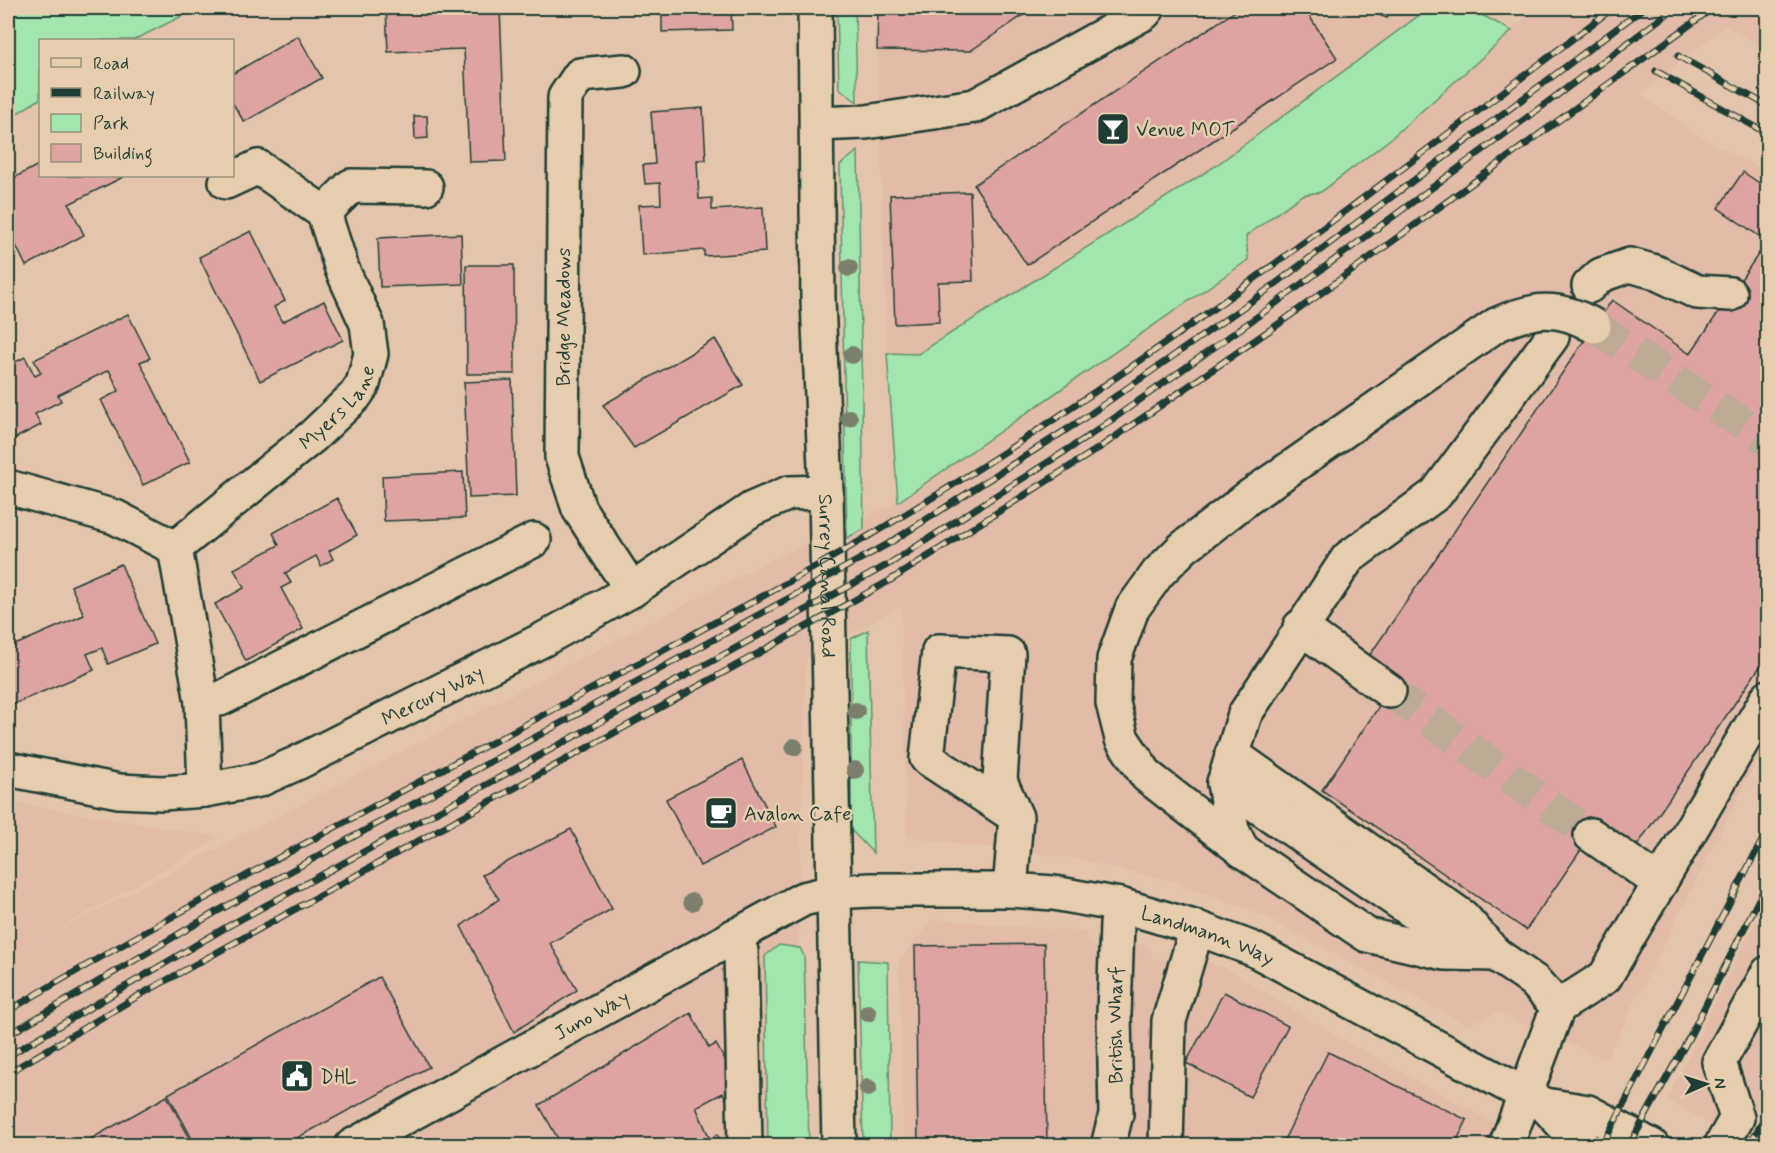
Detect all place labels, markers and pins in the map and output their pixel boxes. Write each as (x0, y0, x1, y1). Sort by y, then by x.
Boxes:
bar icon: Venue MOT (1095, 111, 1131, 147)
place label: Venue MOT (1136, 117, 1236, 144)
cafe icon: Avalon Cafe (703, 795, 739, 831)
place label: Avalon Cafe (744, 801, 851, 828)
public building icon: DHL (279, 1058, 315, 1094)
place label: DHL (320, 1064, 357, 1091)

